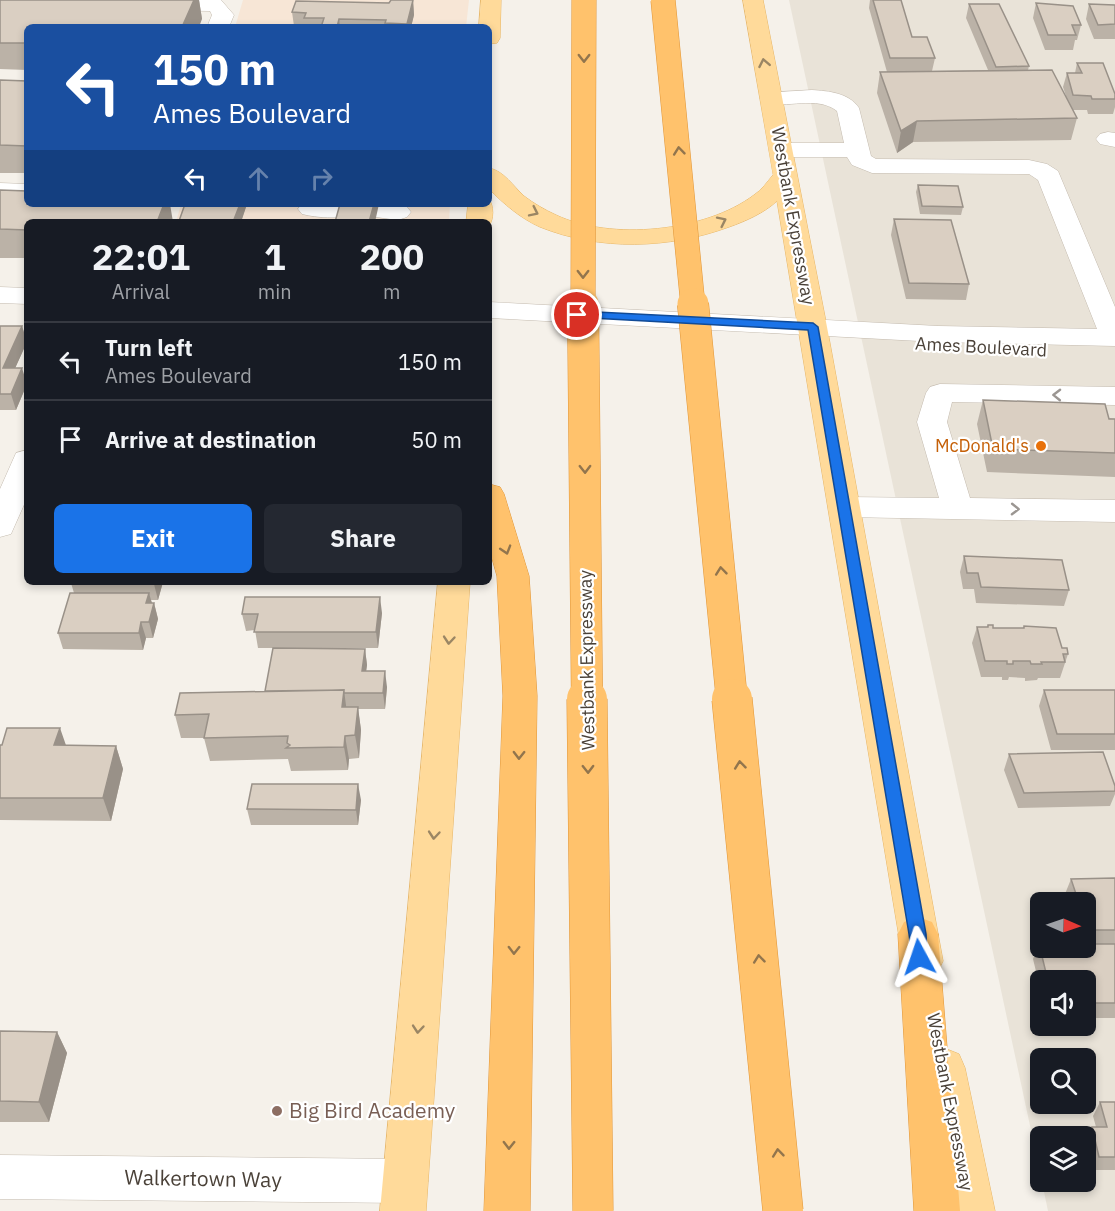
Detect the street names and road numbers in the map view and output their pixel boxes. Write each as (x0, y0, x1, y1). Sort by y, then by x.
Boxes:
street label: Westbank Expressway (766, 125, 820, 307)
street label: Ames Boulevard (914, 332, 1048, 361)
street label: Westbank Expressway (573, 570, 600, 750)
street label: Westbank Expressway (922, 1011, 979, 1193)
street label: Walkertown Way (124, 1163, 283, 1193)

